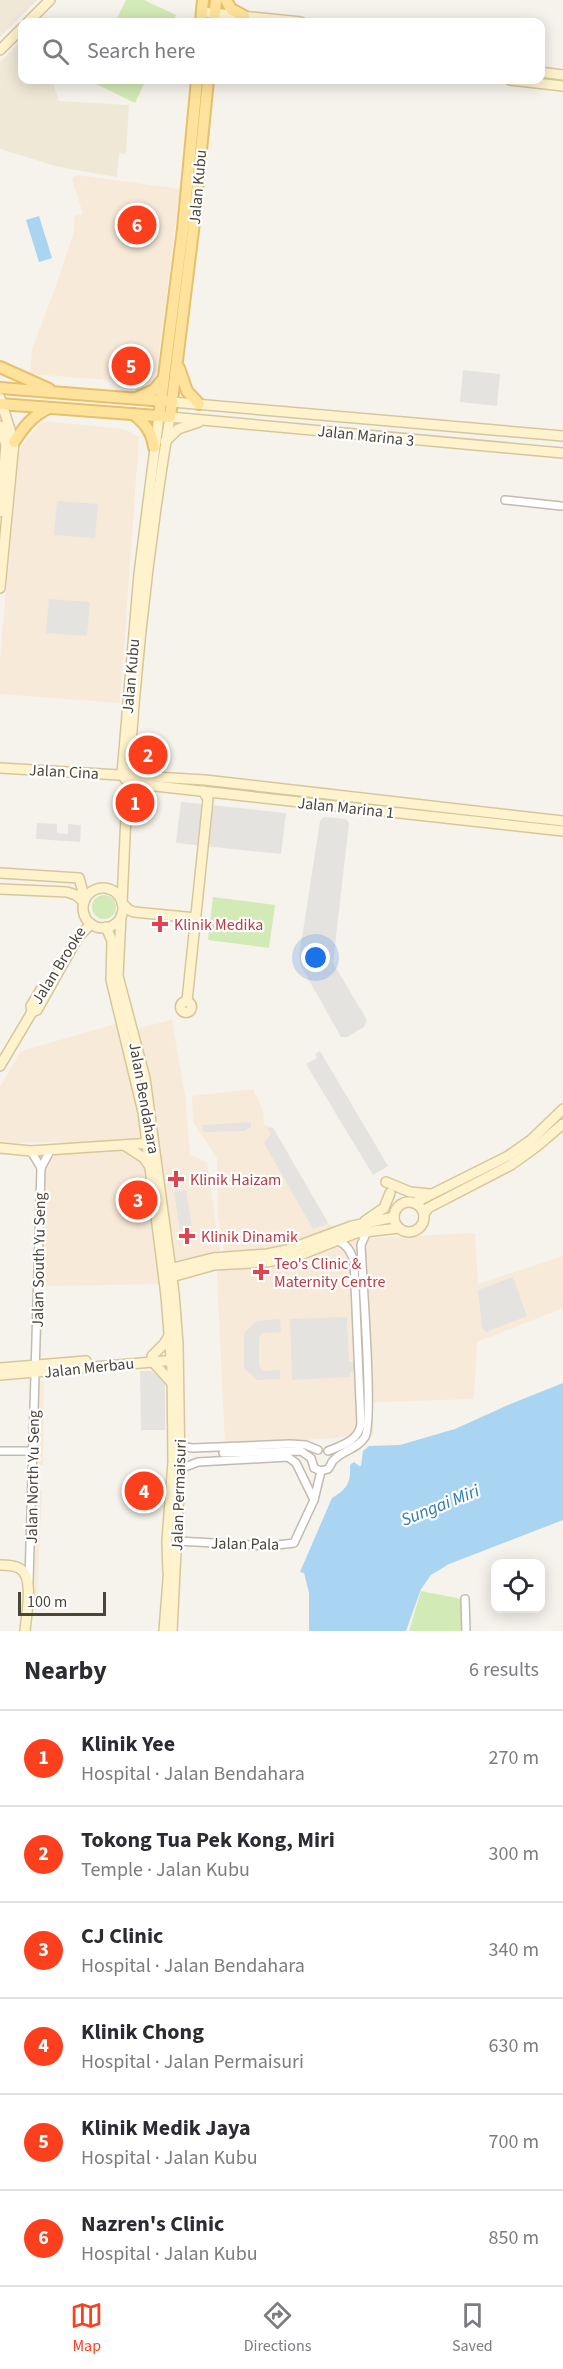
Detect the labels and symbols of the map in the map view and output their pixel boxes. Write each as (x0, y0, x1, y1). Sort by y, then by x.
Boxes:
street label: Jalan Kubu (184, 149, 212, 225)
pin: 6 (118, 202, 156, 248)
pin: 5 (112, 344, 150, 388)
street label: Jalan Marina 3 (317, 420, 415, 452)
street label: Jalan Kubu (117, 638, 145, 714)
pin: 2 (128, 732, 168, 777)
street label: Jalan Cina (29, 759, 99, 785)
pin: 1 (116, 780, 154, 826)
street label: Jalan Marina 1 (297, 792, 395, 824)
place label: Klinik Medika (174, 914, 263, 936)
marker: Klinik Medika (151, 915, 169, 933)
street label: Jalan Brooke (26, 923, 91, 1008)
your location (301, 943, 330, 972)
street label: Jalan Bendahara (123, 1041, 165, 1156)
place label: Klinik Haizam (190, 1169, 281, 1191)
marker: Klinik Haizam (167, 1170, 185, 1188)
pin: 3 (118, 1178, 158, 1222)
street label: Jalan South Yu Seng (27, 1192, 51, 1328)
place label: Klinik Dinamik (201, 1226, 298, 1248)
marker: Klinik Dinamik (178, 1227, 196, 1245)
place label: Teo's Clinic & Maternity Centre (274, 1253, 386, 1293)
marker: Teo's Clinic & Maternity Centre (252, 1263, 270, 1281)
street label: Jalan Merbau (43, 1352, 135, 1384)
street label: Jalan North Yu Seng (21, 1410, 45, 1544)
street label: Jalan Permaisuri (166, 1439, 192, 1551)
pin: 4 (124, 1468, 164, 1514)
water label: Sungai Miri (397, 1478, 484, 1532)
street label: Jalan Pala (211, 1532, 279, 1556)
scale bar (18, 1589, 106, 1616)

